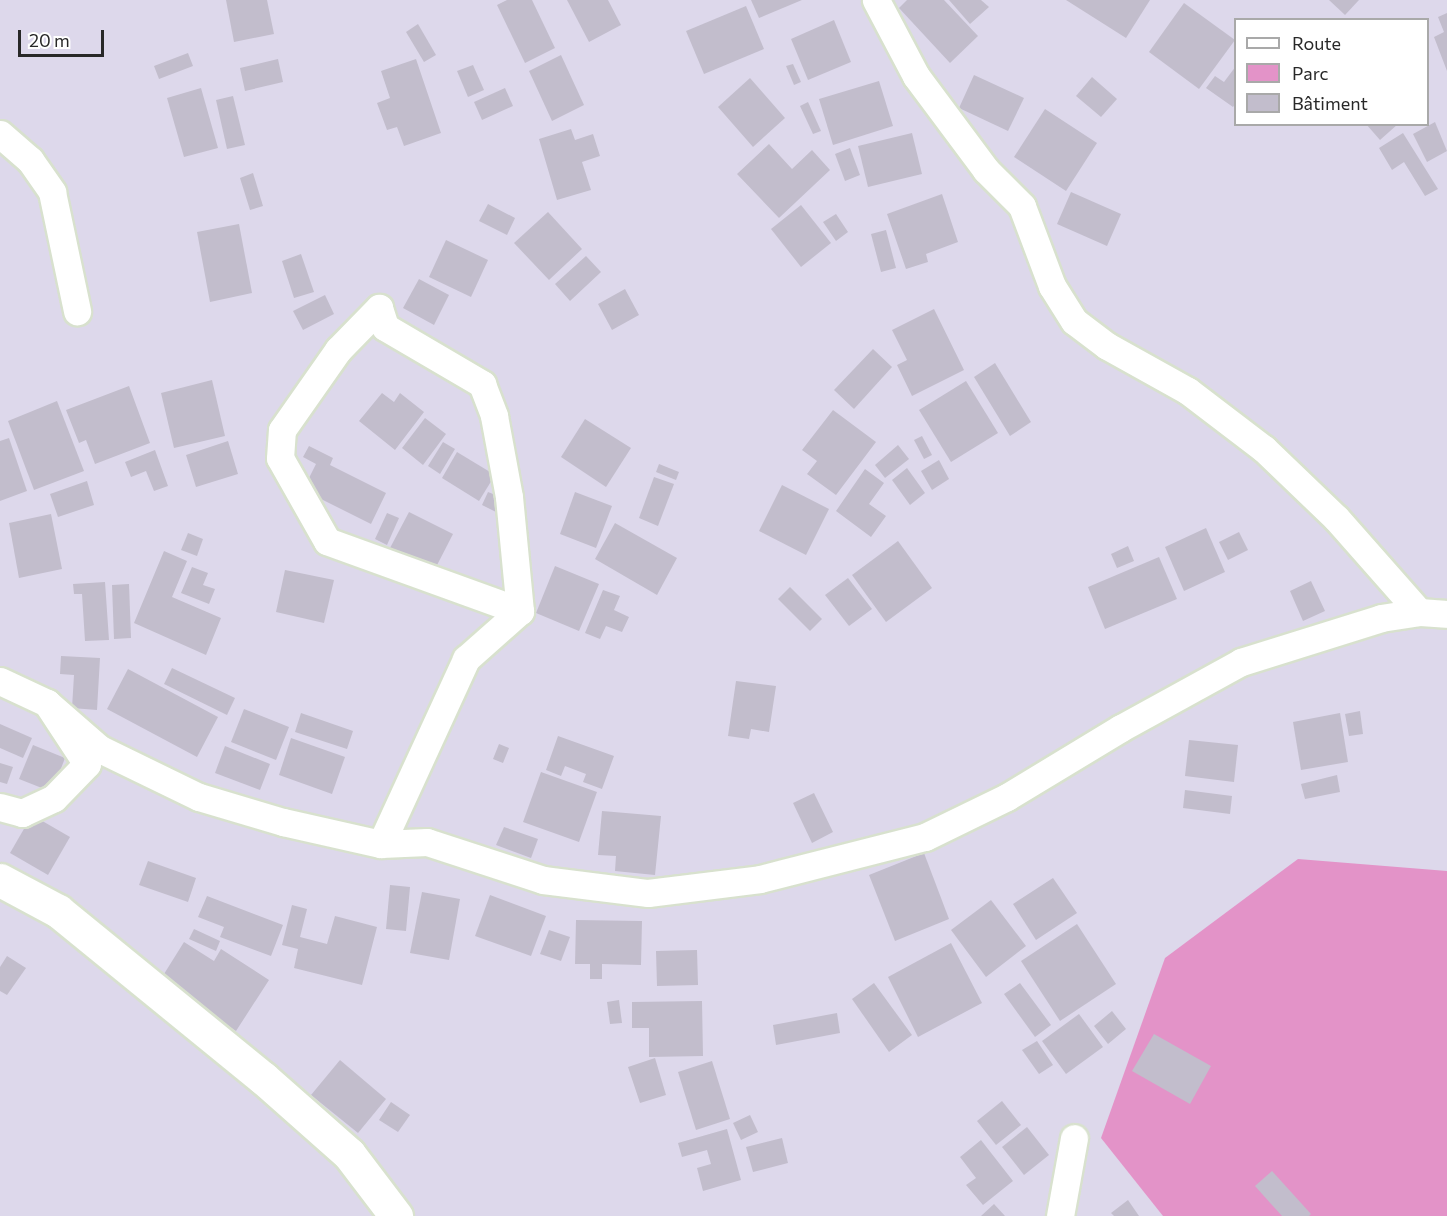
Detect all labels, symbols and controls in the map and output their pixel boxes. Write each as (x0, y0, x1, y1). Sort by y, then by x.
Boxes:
scale bar (21, 18, 106, 56)
legend (1234, 18, 1429, 126)
text: 20 m (29, 29, 70, 51)
text: Route (1292, 32, 1341, 54)
text: Parc (1292, 62, 1329, 84)
text: Bâtiment (1292, 92, 1368, 114)

